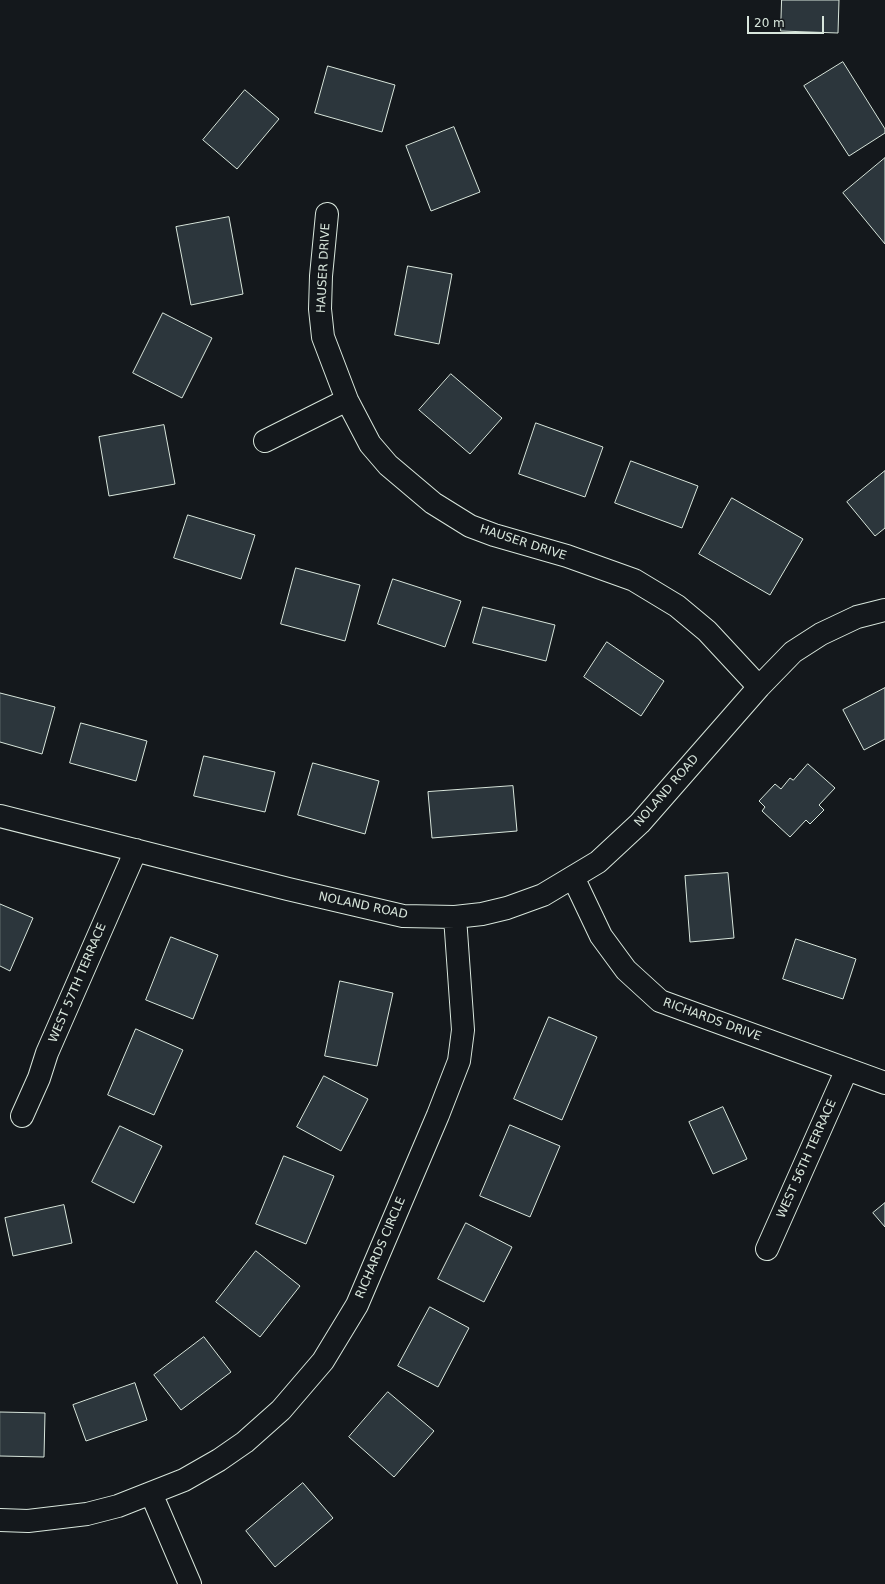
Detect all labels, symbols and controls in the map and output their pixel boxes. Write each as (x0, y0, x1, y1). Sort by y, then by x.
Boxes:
scale bar (749, 8, 826, 34)
text: 20 m (754, 16, 785, 30)
street label: HAUSER DRIVE (314, 223, 334, 313)
street label: HAUSER DRIVE (478, 522, 568, 564)
street label: NOLAND ROAD (632, 752, 702, 830)
street label: NOLAND ROAD (317, 890, 409, 922)
street label: WEST 57TH TERRACE (46, 921, 110, 1045)
street label: RICHARDS DRIVE (661, 996, 763, 1044)
street label: WEST 56TH TERRACE (774, 1097, 840, 1221)
street label: RICHARDS CIRCLE (353, 1195, 409, 1301)

